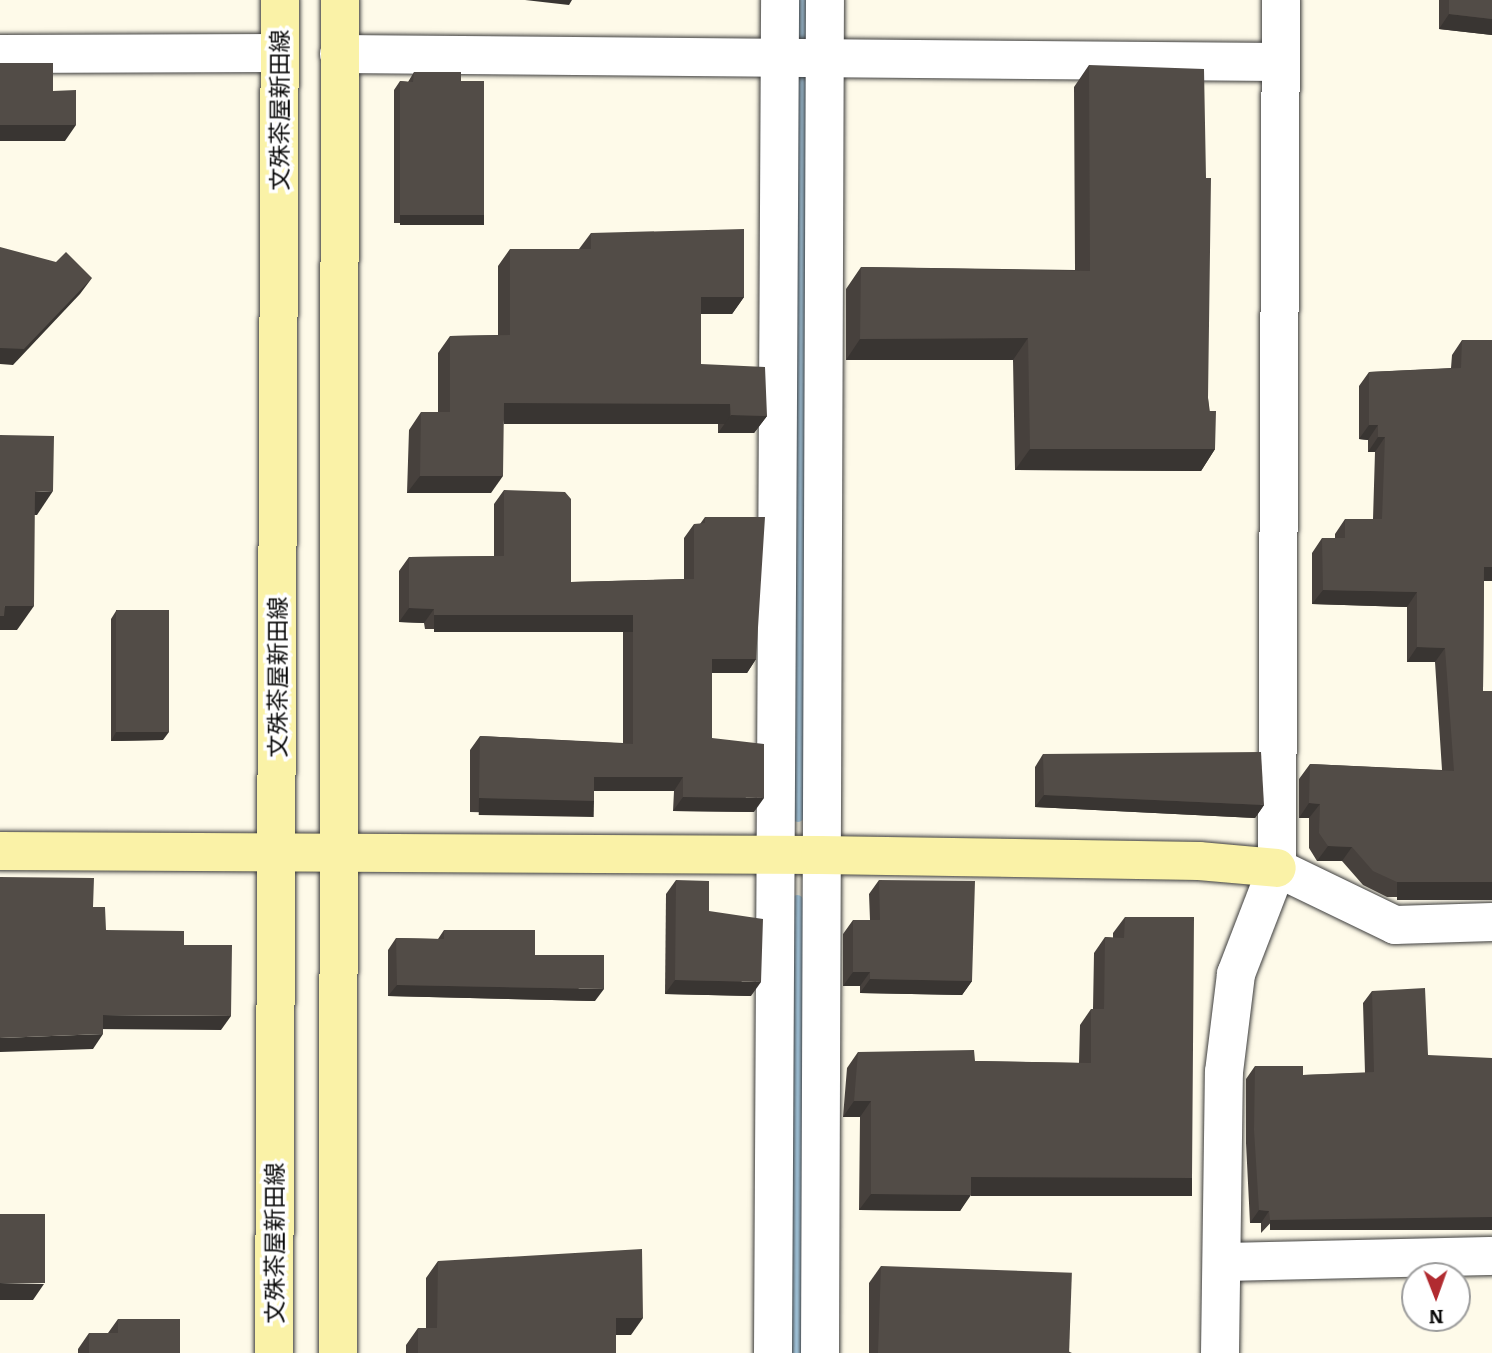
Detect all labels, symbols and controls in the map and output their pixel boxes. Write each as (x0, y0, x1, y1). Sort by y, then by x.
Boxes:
street label: 文殊茶屋新田線 (266, 30, 294, 190)
street label: 文殊茶屋新田線 (264, 597, 292, 757)
street label: 文殊茶屋新田線 (261, 1163, 289, 1323)
north arrow (1401, 1262, 1471, 1332)
text: N (1429, 1305, 1444, 1328)

